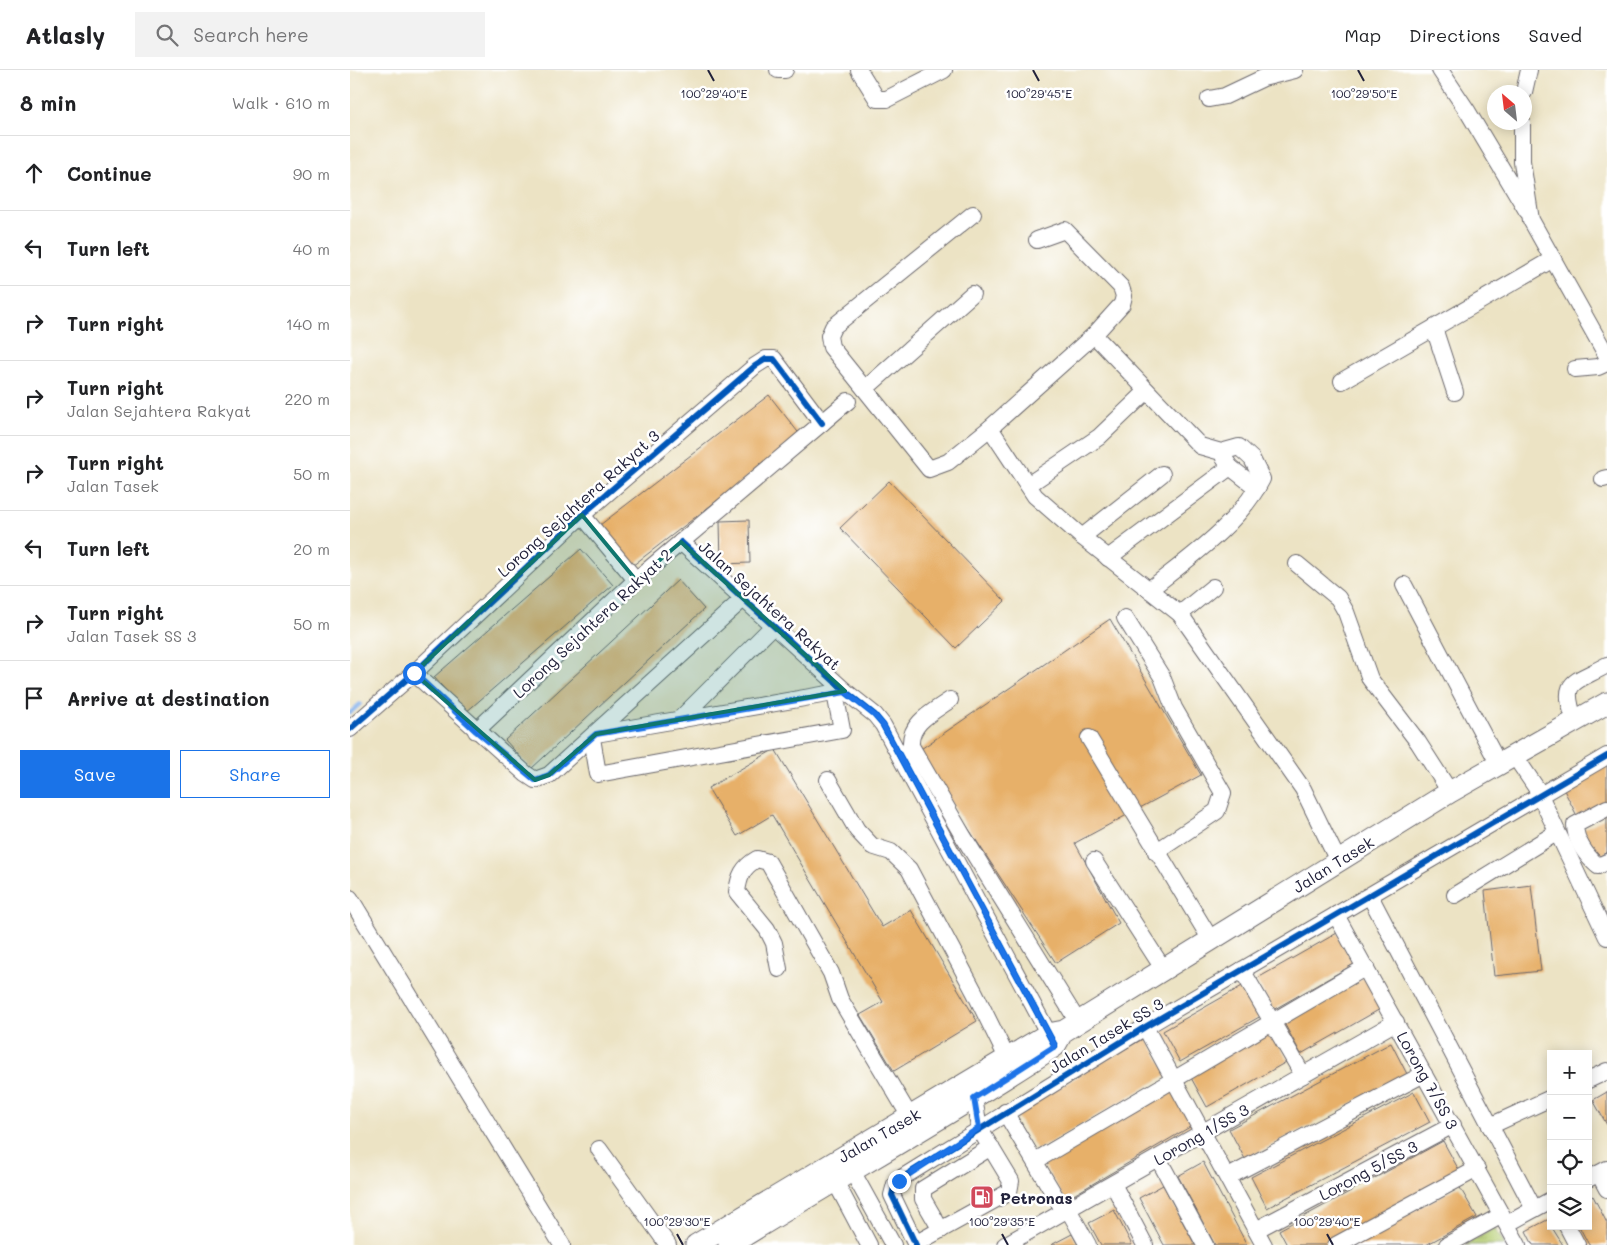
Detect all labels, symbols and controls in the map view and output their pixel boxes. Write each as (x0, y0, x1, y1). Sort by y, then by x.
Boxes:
search box (135, 12, 485, 57)
text: Atlasly (25, 19, 105, 50)
icon: search (153, 21, 181, 49)
text: Search here (193, 22, 309, 47)
text: Map (1344, 23, 1381, 47)
text: Directions (1409, 23, 1501, 47)
text: Saved (1529, 23, 1582, 47)
text: 100°29'40"E (681, 85, 748, 101)
text: 100°29'45"E (1006, 85, 1072, 101)
text: 100°29'50"E (1331, 85, 1397, 101)
north arrow (1487, 85, 1532, 130)
text: 8 min (20, 89, 76, 116)
text: Walk · 610 m (232, 92, 330, 113)
icon: ahead (20, 159, 48, 187)
text: Continue (67, 161, 152, 186)
text: 90 m (293, 163, 330, 184)
icon: left (20, 234, 48, 262)
text: Turn left (67, 236, 150, 261)
text: 40 m (293, 238, 330, 259)
icon: right (20, 309, 48, 337)
text: Turn right (67, 311, 164, 336)
text: 140 m (286, 313, 330, 334)
text: Turn right (67, 375, 164, 400)
icon: right (20, 384, 48, 412)
text: 220 m (284, 388, 330, 409)
text: Jalan Sejahtera Rakyat (67, 400, 251, 421)
street label: Lorong Sejahtera Rakyat 3 (493, 425, 663, 581)
text: Turn right (67, 450, 164, 475)
icon: right (20, 459, 48, 487)
text: 50 m (293, 463, 330, 484)
text: Jalan Tasek (67, 475, 159, 496)
icon: left (20, 534, 48, 562)
text: Turn left (67, 536, 150, 561)
street label: Jalan Sejahtera Rakyat (695, 536, 845, 674)
text: 20 m (293, 538, 330, 559)
street label: Lorong Sejahtera Rakyat 2 (508, 544, 676, 702)
text: Turn right (67, 600, 164, 625)
icon: right (20, 609, 48, 637)
text: 50 m (293, 613, 330, 634)
text: Jalan Tasek SS 3 (67, 625, 196, 646)
route start (403, 662, 426, 685)
icon: arrive (20, 684, 48, 712)
text: Arrive at destination (67, 686, 270, 711)
button: Save (20, 750, 170, 798)
button: Share (180, 750, 330, 798)
street label: Jalan Tasek (1289, 831, 1377, 897)
street label: Jalan Tasek SS 3 (1045, 993, 1167, 1077)
street label: Lorong 7/SS 3 (1393, 1027, 1463, 1133)
map controls (1547, 1050, 1592, 1230)
button: + (1547, 1050, 1592, 1095)
button: − (1547, 1095, 1592, 1140)
street label: Lorong 1/SS 3 (1150, 1098, 1252, 1170)
street label: Jalan Tasek (834, 1103, 924, 1167)
street label: Lorong 5/SS 3 (1315, 1135, 1421, 1205)
button: locate (1547, 1140, 1592, 1185)
route end (888, 1170, 911, 1193)
fuel station icon: Petronas (969, 1184, 995, 1210)
button: layers (1547, 1185, 1592, 1230)
place label: Petronas (1000, 1187, 1073, 1208)
text: 100°29'30"E (644, 1213, 711, 1229)
text: 100°29'35"E (969, 1213, 1035, 1229)
text: 100°29'40"E (1294, 1213, 1361, 1229)

